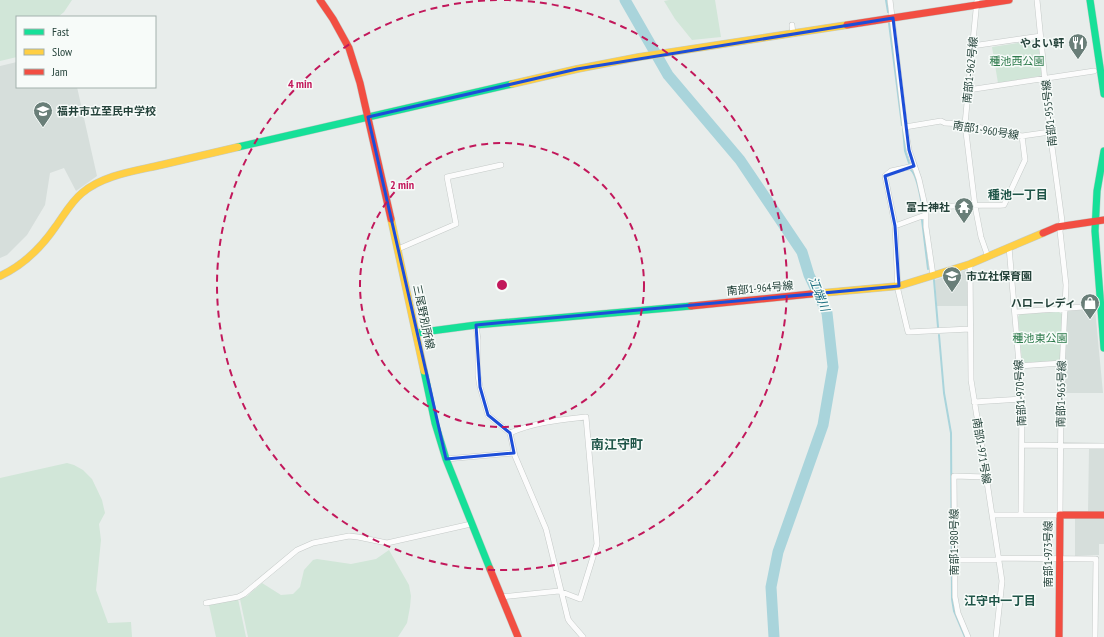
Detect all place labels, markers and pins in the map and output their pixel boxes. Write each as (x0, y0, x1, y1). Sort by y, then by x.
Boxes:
restaurant icon: やよい軒 (1067, 32, 1089, 60)
place label: やよい軒 (1020, 36, 1064, 50)
school or university icon: 福井市立至民中学校 (32, 100, 54, 128)
place label: 福井市立至民中学校 (57, 104, 156, 118)
temple icon: 富士神社 (953, 196, 975, 224)
place label: 富士神社 (906, 200, 950, 214)
school or university icon: 市立社保育園 (941, 265, 963, 293)
place label: 市立社保育園 (966, 269, 1032, 283)
centre of rings (495, 278, 509, 292)
shop icon: ハローレディ (1079, 292, 1101, 320)
place label: ハローレディ (1011, 296, 1076, 310)

